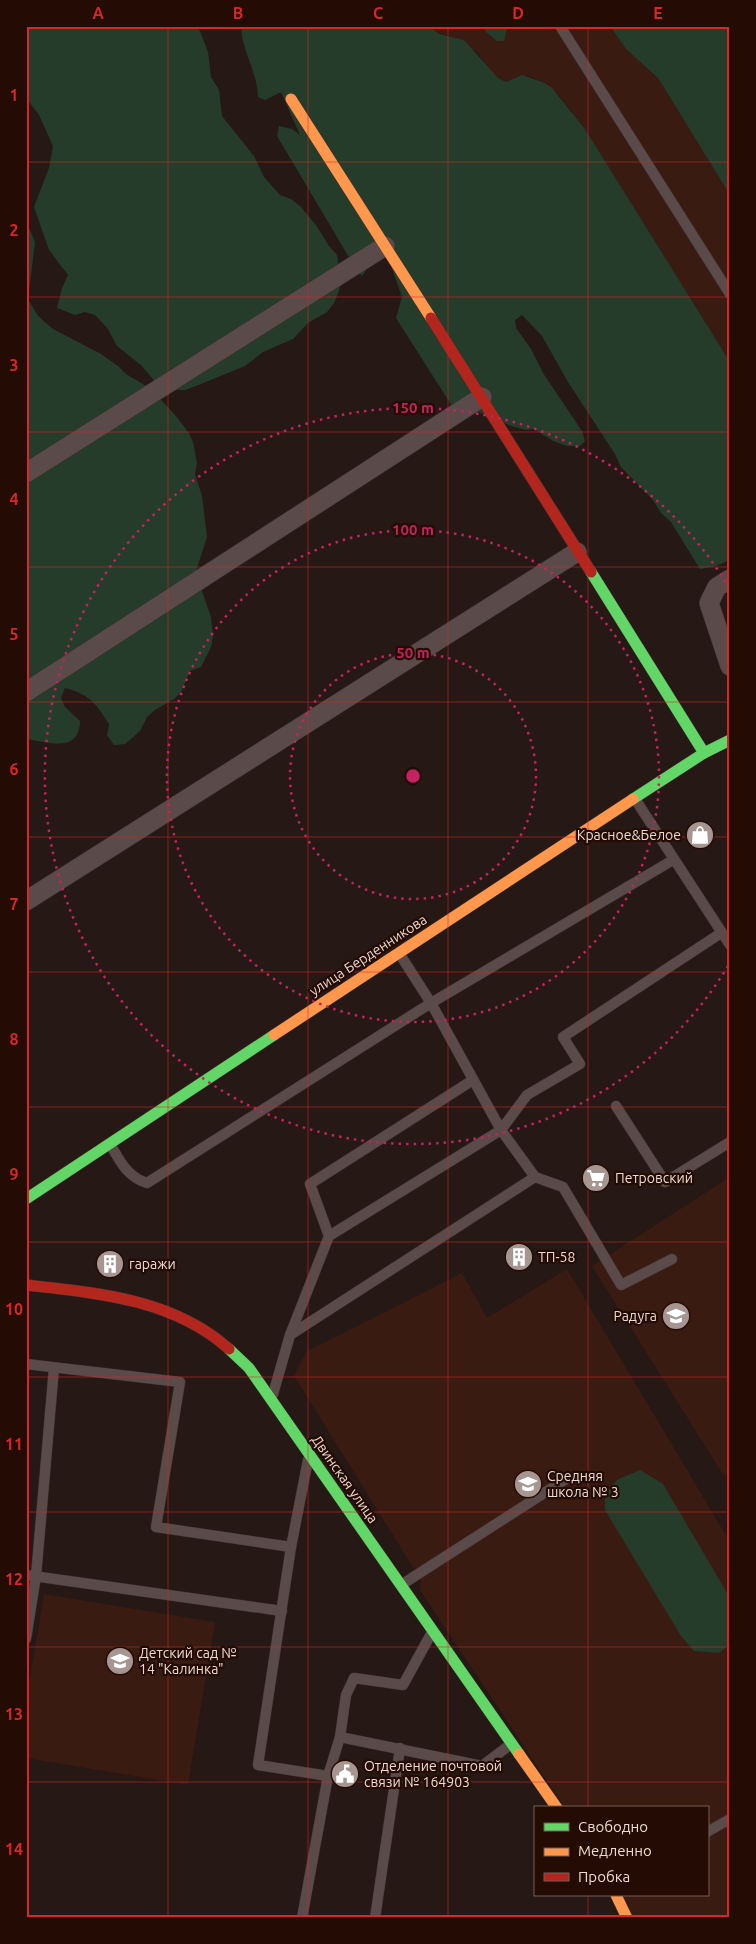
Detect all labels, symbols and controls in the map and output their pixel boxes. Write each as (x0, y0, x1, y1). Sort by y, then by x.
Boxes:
text: A (92, 4, 104, 22)
text: B (233, 4, 243, 22)
text: C (373, 4, 383, 22)
text: D (512, 4, 524, 22)
text: E (653, 4, 663, 22)
text: 1 (9, 86, 19, 104)
text: 2 (9, 221, 19, 239)
text: 3 (9, 356, 19, 374)
text: 150 m (392, 399, 434, 416)
text: 4 (9, 490, 19, 508)
text: 100 m (392, 521, 434, 538)
text: 5 (9, 625, 19, 643)
text: 50 m (396, 644, 430, 661)
text: 6 (9, 760, 19, 778)
centre of rings (404, 767, 422, 785)
shop icon: Красное&Белое (685, 820, 715, 850)
place label: Красное&Белое (577, 827, 681, 843)
text: 7 (9, 895, 19, 913)
street label: улица Берденникова (306, 911, 430, 999)
text: 8 (9, 1030, 19, 1048)
supermarket icon: Петровский (581, 1163, 611, 1193)
text: 9 (9, 1165, 19, 1183)
place label: Петровский (615, 1170, 693, 1186)
building icon: ТП-58 (504, 1242, 534, 1272)
building icon: гаражи (95, 1249, 125, 1279)
place label: ТП-58 (538, 1249, 575, 1265)
place label: гаражи (129, 1256, 176, 1272)
text: 10 (5, 1300, 23, 1318)
school or university icon: Радуга (661, 1301, 691, 1331)
place label: Радуга (613, 1308, 657, 1324)
street label: Двинская улица (309, 1432, 381, 1526)
text: 11 (5, 1435, 23, 1453)
place label: Средняя школа № 3 (547, 1468, 619, 1500)
school or university icon: Средняя школа № 3 (513, 1469, 543, 1499)
text: 12 (5, 1570, 23, 1588)
place label: Детский сад № 14 "Калинка" (139, 1645, 237, 1677)
school or university icon: Детский сад № 14 "Калинка" (105, 1646, 135, 1676)
text: 13 (5, 1705, 23, 1723)
place label: Отделение почтовой связи № 164903 (364, 1758, 502, 1790)
public building icon: Отделение почтовой связи № 164903 (330, 1759, 360, 1789)
legend (534, 1806, 708, 1896)
text: Свободно (578, 1818, 648, 1835)
text: 14 (5, 1840, 23, 1858)
text: Медленно (578, 1842, 652, 1859)
text: Пробка (578, 1868, 630, 1885)

